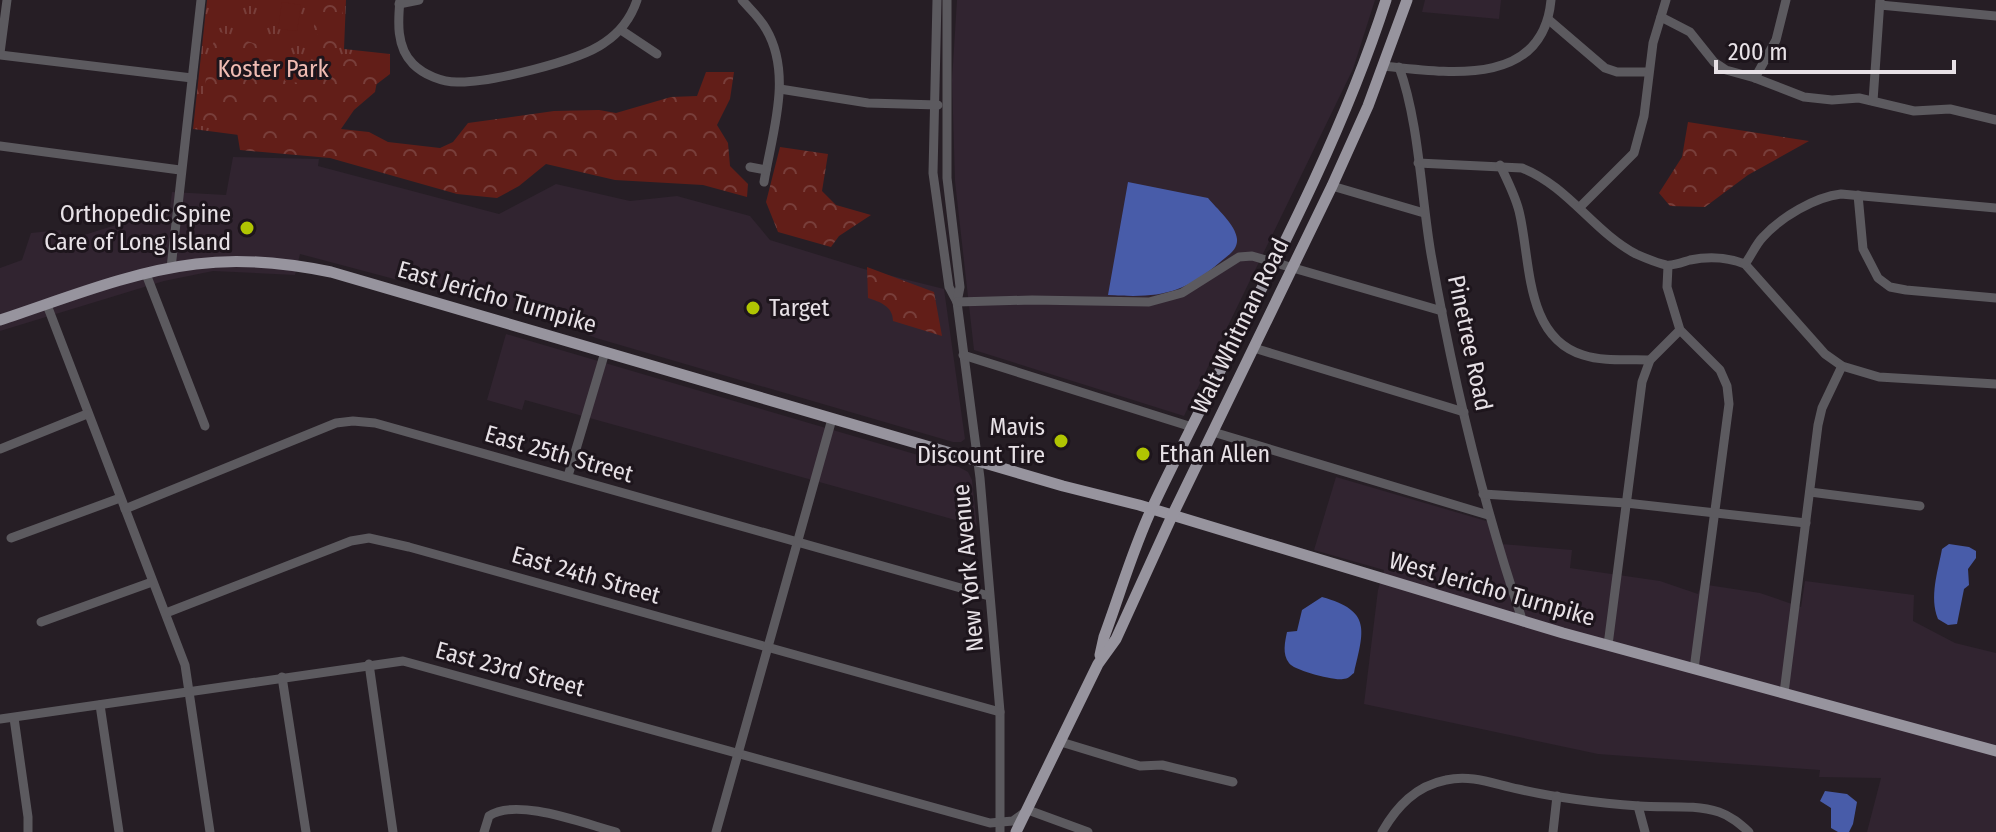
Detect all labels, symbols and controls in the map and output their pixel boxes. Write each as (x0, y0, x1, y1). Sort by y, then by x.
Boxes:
scale bar (1716, 24, 1954, 74)
text: 200 m (1728, 38, 1788, 66)
park label: Koster Park (217, 55, 329, 83)
place label: Orthopedic Spine Care of Long Island (44, 200, 231, 256)
marker: Orthopedic Spine Care of Long Island (238, 219, 256, 237)
street label: Walt Whitman Road (1185, 234, 1295, 418)
street label: East Jericho Turnpike (394, 255, 600, 339)
street label: Pinetree Road (1442, 273, 1498, 413)
place label: Target (769, 294, 829, 322)
marker: Target (744, 299, 762, 317)
place label: Mavis Discount Tire (917, 413, 1045, 469)
street label: East 25th Street (482, 419, 636, 489)
marker: Mavis Discount Tire (1052, 432, 1070, 450)
place label: Ethan Allen (1159, 440, 1270, 468)
marker: Ethan Allen (1134, 445, 1152, 463)
street label: New York Avenue (947, 483, 989, 653)
street label: East 24th Street (509, 540, 664, 610)
street label: West Jericho Turnpike (1386, 546, 1598, 632)
street label: East 23rd Street (433, 636, 588, 702)

